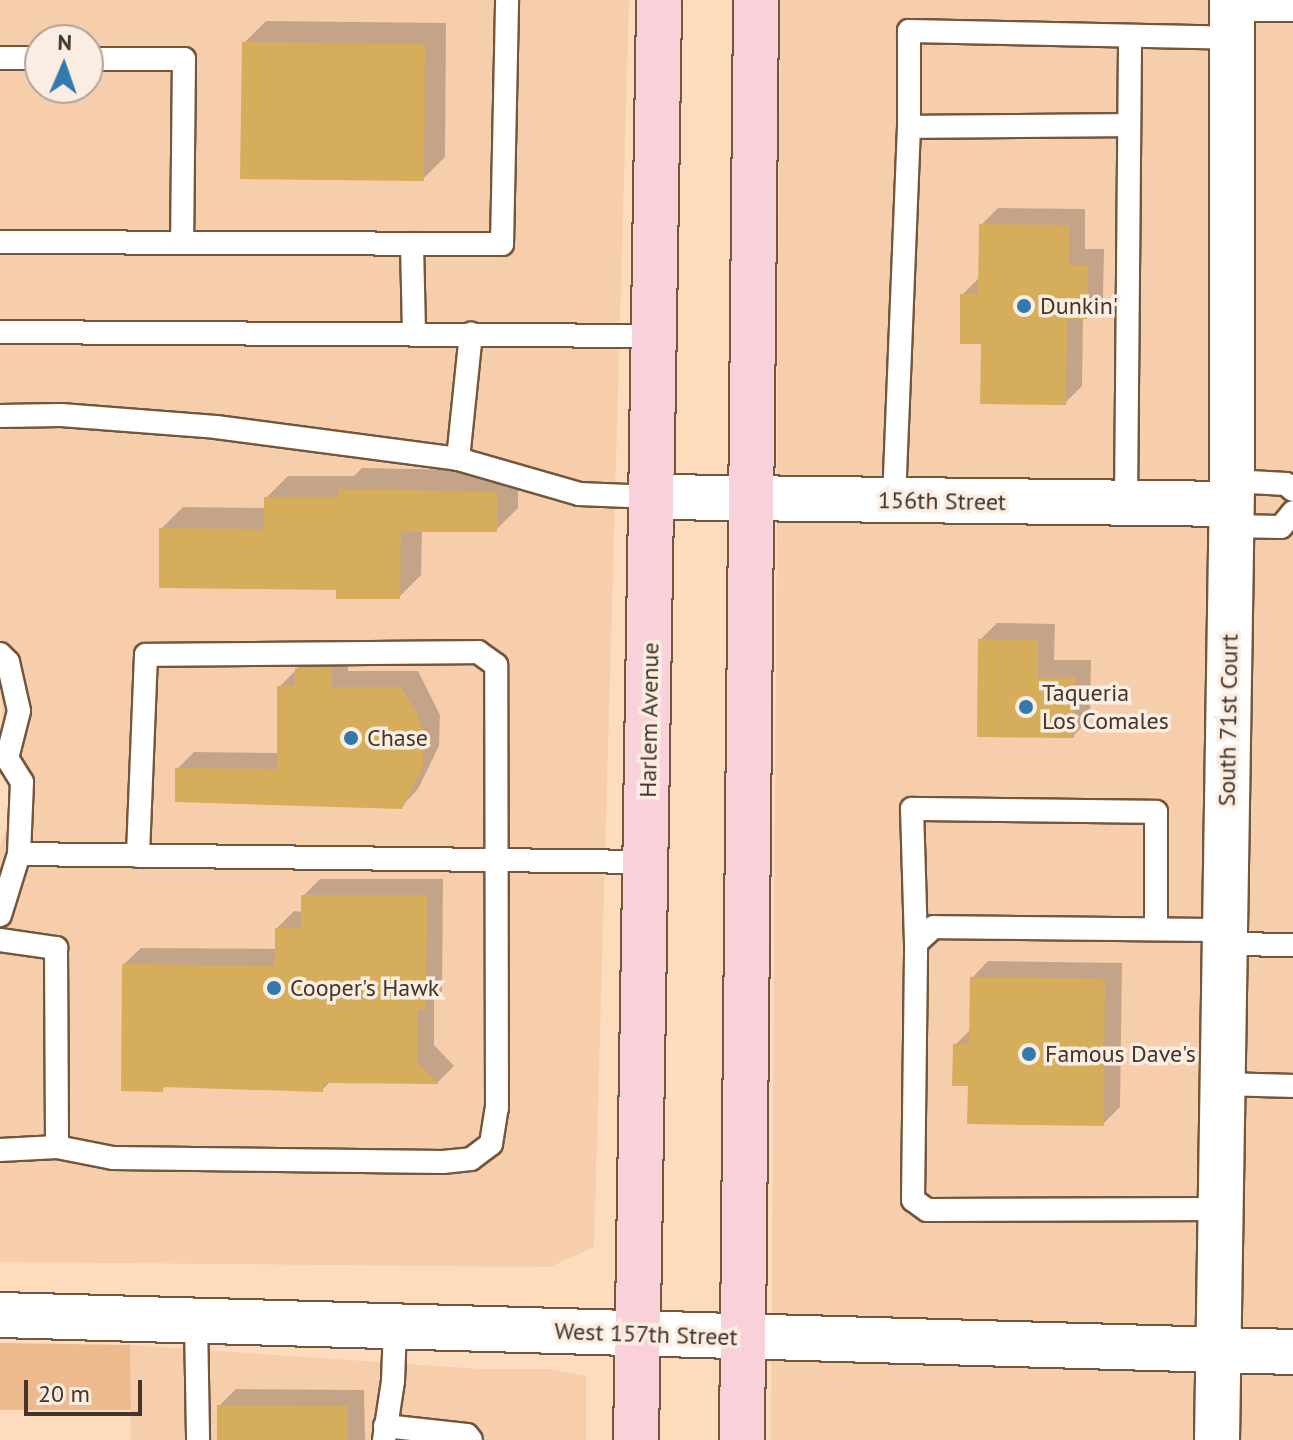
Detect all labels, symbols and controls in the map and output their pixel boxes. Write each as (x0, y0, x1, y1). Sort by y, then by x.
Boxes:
north arrow (24, 24, 104, 104)
text: N (57, 28, 72, 56)
place label: Dunkin' (1040, 292, 1118, 320)
marker: Dunkin' (1015, 297, 1033, 315)
street label: 156th Street (878, 485, 1006, 517)
street label: South 71st Court (1212, 633, 1244, 807)
street label: Harlem Avenue (633, 642, 665, 798)
place label: Taqueria Los Comales (1042, 679, 1169, 735)
marker: Taqueria Los Comales (1017, 698, 1035, 716)
place label: Chase (367, 724, 428, 752)
marker: Chase (342, 729, 360, 747)
place label: Cooper's Hawk (290, 974, 439, 1002)
marker: Cooper's Hawk (265, 979, 283, 997)
place label: Famous Dave's (1045, 1040, 1196, 1068)
marker: Famous Dave's (1020, 1045, 1038, 1063)
street label: West 157th Street (554, 1316, 738, 1352)
scale bar (28, 1364, 146, 1414)
text: 20 m (38, 1378, 90, 1409)

